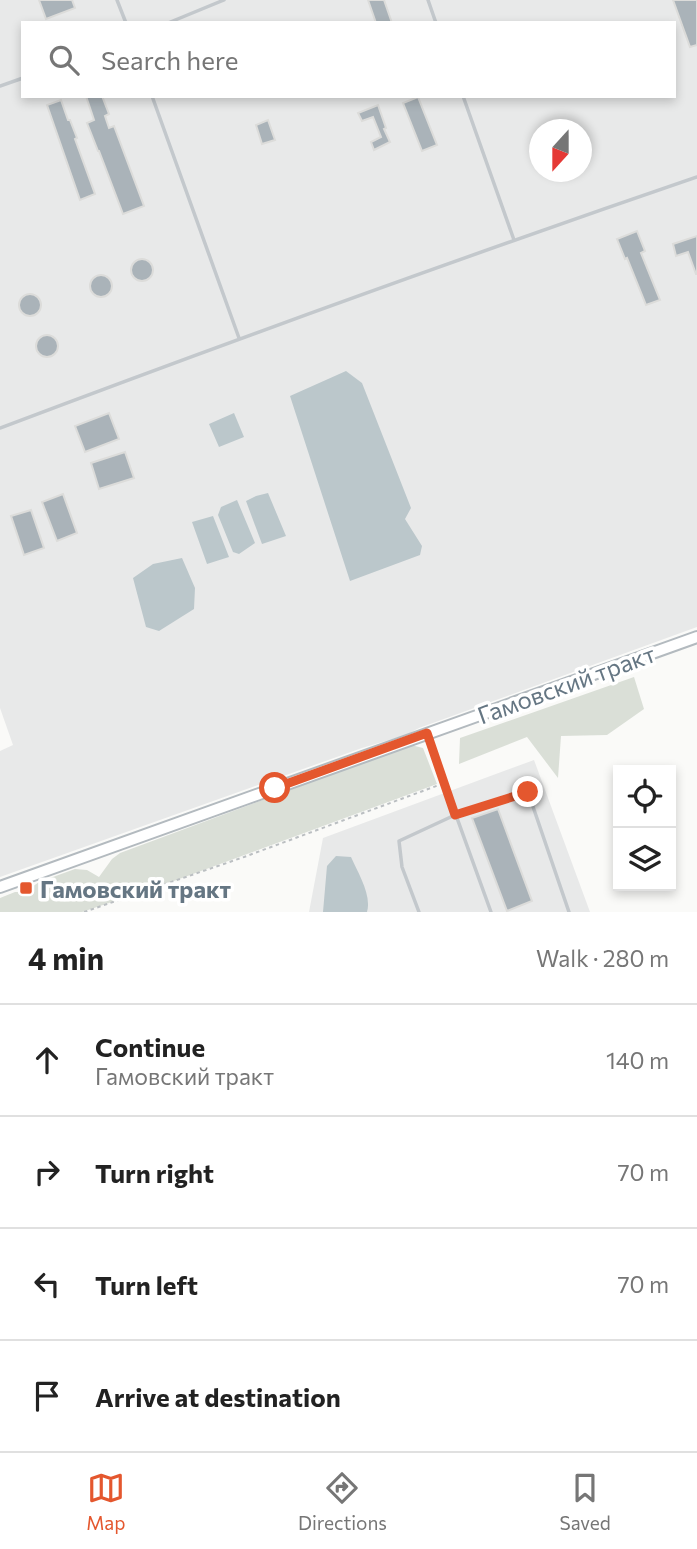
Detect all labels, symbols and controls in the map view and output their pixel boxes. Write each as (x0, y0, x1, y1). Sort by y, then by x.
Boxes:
search box (21, 21, 676, 98)
icon: search (45, 41, 83, 79)
text: Search here (101, 44, 239, 75)
north arrow (529, 119, 592, 182)
street label: Гамовский тракт (473, 638, 659, 730)
map controls (613, 765, 676, 891)
button: locate (613, 765, 676, 828)
route start (259, 772, 290, 803)
route end (512, 776, 543, 807)
button: layers (613, 828, 676, 891)
place label: Гамовский тракт (40, 874, 232, 903)
marker: Гамовский тракт (18, 880, 34, 896)
text: 4 min (28, 939, 104, 976)
text: Walk · 280 m (536, 944, 669, 972)
text: Continue (95, 1031, 205, 1062)
icon: ahead (28, 1041, 66, 1079)
text: 140 m (606, 1046, 669, 1074)
text: Гамовский тракт (95, 1062, 274, 1090)
icon: right (28, 1153, 66, 1191)
text: Turn right (95, 1157, 214, 1188)
text: 70 m (617, 1158, 669, 1186)
icon: left (28, 1265, 66, 1303)
text: Turn left (95, 1269, 198, 1300)
text: 70 m (617, 1270, 669, 1298)
icon: arrive (28, 1377, 66, 1415)
text: Arrive at destination (95, 1381, 341, 1412)
tab: Map (86, 1469, 125, 1534)
tab: Directions (298, 1469, 387, 1534)
tab: Saved (559, 1469, 611, 1534)

